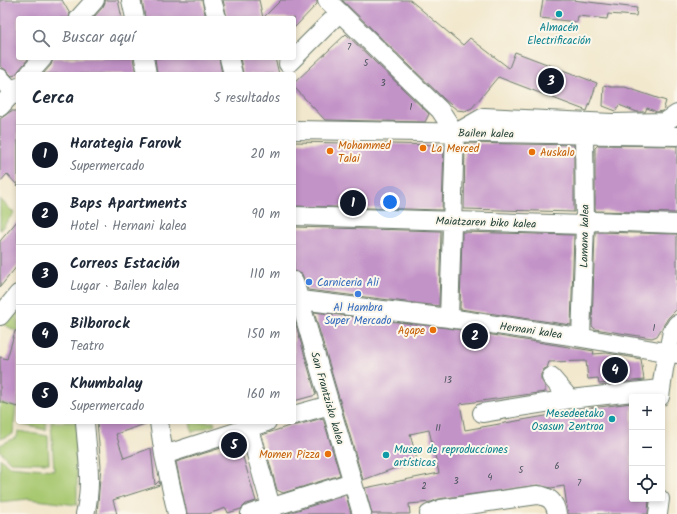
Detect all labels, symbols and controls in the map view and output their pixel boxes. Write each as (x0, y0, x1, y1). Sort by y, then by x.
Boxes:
marker: Almacén Electrificación (554, 9, 564, 19)
search box (16, 16, 296, 60)
place label: Almacén Electrificación (527, 19, 591, 50)
text: Buscar aquí (62, 26, 135, 50)
icon: search (30, 27, 52, 49)
house number: 7 (347, 40, 352, 55)
house number: 5 (364, 56, 370, 71)
pin: 3 (538, 66, 564, 96)
house number: 3 (380, 76, 386, 91)
text: Cerca (32, 85, 74, 112)
text: 5 resultados (214, 88, 280, 109)
house number: 1 (410, 100, 413, 115)
street label: Bailen kalea (458, 125, 514, 143)
text: Harategia Farovk (70, 132, 181, 156)
place label: Mohammed Talai (338, 137, 391, 168)
place label: La Merced (431, 140, 480, 158)
marker: La Merced (418, 143, 428, 153)
text: 1 (43, 144, 47, 165)
text: 20 m (250, 144, 280, 165)
place label: Auskalo (540, 144, 575, 162)
marker: Mohammed Talai (325, 146, 335, 156)
marker: Auskalo (527, 147, 537, 157)
text: Supermercado (70, 156, 144, 177)
pin: 1 (340, 188, 366, 218)
text: Baps Apartments (70, 192, 187, 216)
your location (380, 192, 400, 212)
text: 2 (41, 204, 49, 225)
text: 90 m (252, 204, 280, 225)
street label: Lamana kalea (575, 204, 595, 268)
street label: Maiatzaren biko kalea (435, 212, 537, 234)
text: Hotel · Hernani kalea (70, 216, 187, 237)
text: Correos Estación (70, 252, 180, 276)
text: 3 (41, 264, 49, 285)
text: 110 m (250, 264, 280, 285)
place label: Carniceria Ali (317, 274, 379, 292)
text: Lugar · Bailen kalea (70, 276, 179, 297)
marker: Carniceria Ali (304, 277, 314, 287)
marker: Al Hambra Super Mercado (353, 289, 363, 299)
place label: Al Hambra Super Mercado (324, 299, 392, 330)
text: Bilborock (70, 312, 130, 336)
street label: Hernani kalea (498, 318, 563, 344)
pin: 2 (462, 321, 488, 351)
house number: 1 (653, 321, 656, 336)
place label: Agape (398, 322, 425, 340)
text: 4 (41, 324, 49, 345)
text: 150 m (247, 324, 280, 345)
marker: Agape (428, 325, 438, 335)
text: Teatro (70, 336, 104, 357)
street label: San Frantzisko kalea (305, 350, 349, 447)
pin: 4 (602, 355, 628, 385)
text: Khumbalay (70, 372, 143, 396)
house number: 13 (444, 373, 452, 388)
text: 5 (42, 384, 48, 405)
text: 160 m (247, 384, 280, 405)
map controls (629, 394, 665, 502)
button: + (629, 394, 665, 430)
text: Supermercado (70, 396, 144, 417)
place label: Mesedeetako Osasun Zentroa (531, 405, 604, 436)
marker: Mesedeetako Osasun Zentroa (607, 414, 617, 424)
house number: 11 (435, 421, 441, 436)
pin: 5 (221, 430, 247, 460)
button: − (629, 430, 665, 466)
place label: Museo de reproducciones artísticas (394, 441, 508, 472)
place label: Momen Pizza (259, 446, 320, 464)
marker: Momen Pizza (323, 449, 333, 459)
marker: Museo de reproducciones artísticas (381, 450, 391, 460)
house number: 6 (554, 459, 560, 474)
house number: 5 (519, 463, 525, 478)
button: locate (629, 466, 665, 502)
house number: 4 (488, 470, 493, 485)
house number: 3 (453, 474, 459, 489)
house number: 7 (577, 476, 582, 491)
house number: 2 (421, 479, 427, 494)

